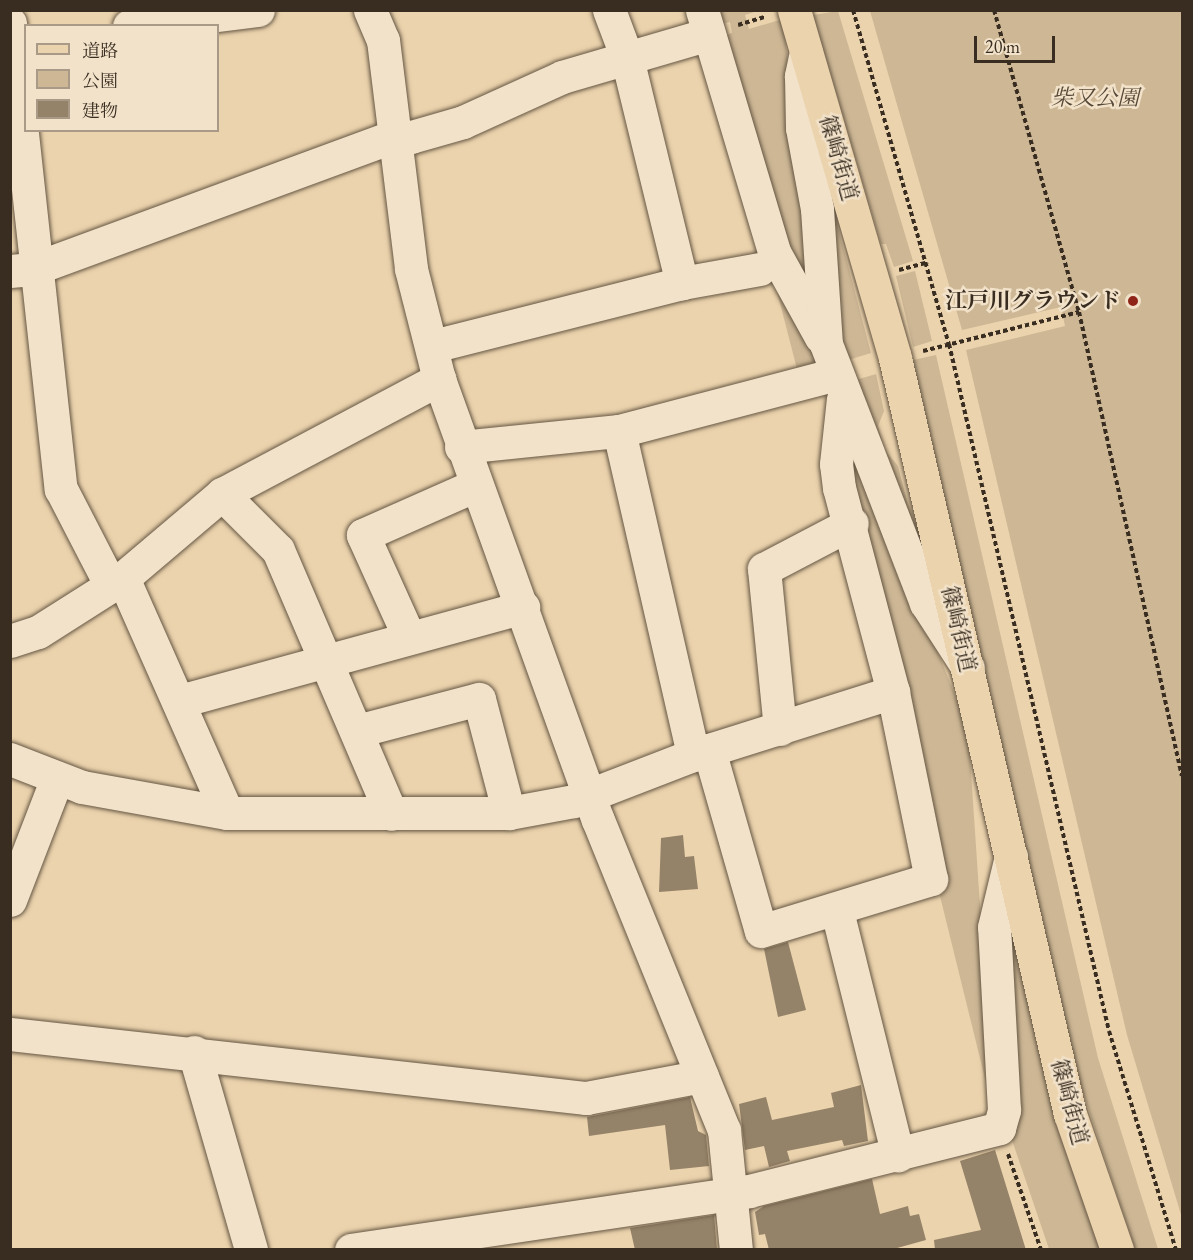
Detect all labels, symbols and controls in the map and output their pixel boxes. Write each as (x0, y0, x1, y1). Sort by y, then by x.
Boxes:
legend (24, 24, 219, 132)
scale bar (977, 24, 1058, 62)
text: 20 m (985, 35, 1020, 58)
text: 道路 (82, 39, 118, 62)
text: 公園 (82, 69, 118, 92)
park label: 柴又公園 (1051, 85, 1139, 111)
text: 建物 (82, 99, 118, 122)
street label: 篠崎街道 (814, 112, 864, 204)
place label: 江戸川グラウンド (945, 288, 1121, 314)
marker: 江戸川グラウンド (1126, 294, 1140, 308)
street label: 篠崎街道 (936, 583, 982, 675)
street label: 篠崎街道 (1046, 1056, 1094, 1148)

